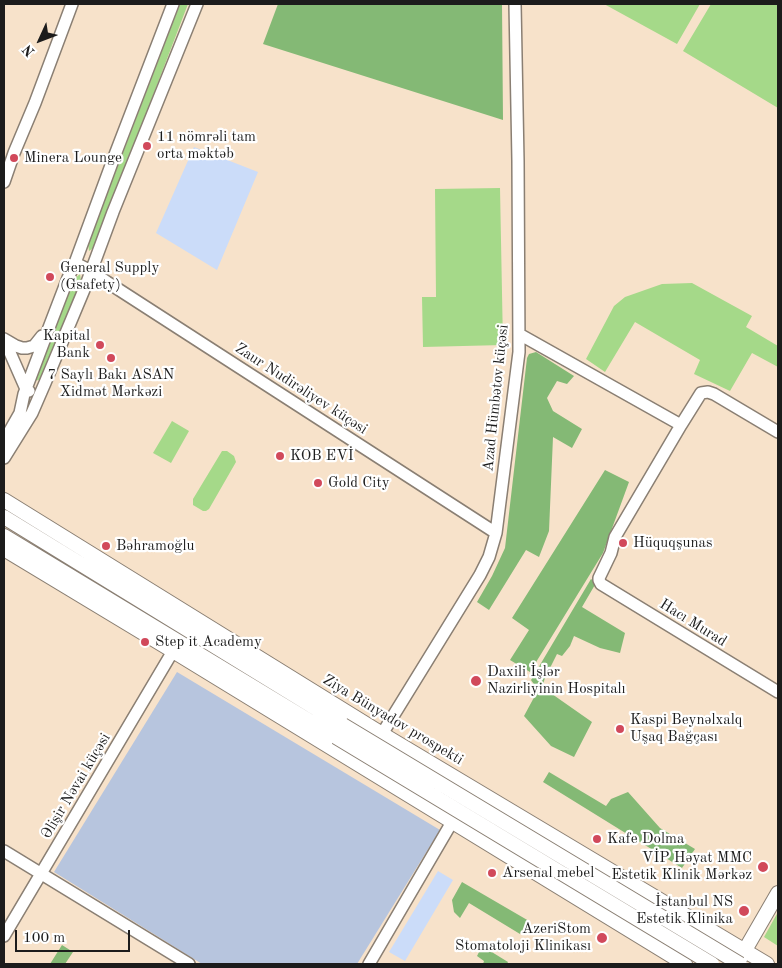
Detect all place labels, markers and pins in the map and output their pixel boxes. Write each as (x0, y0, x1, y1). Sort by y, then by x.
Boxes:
place label: 11 nömrəli tam orta məktəb (157, 128, 256, 163)
marker: 11 nömrəli tam orta məktəb (141, 140, 153, 152)
place label: Minera Lounge (24, 149, 122, 167)
marker: Minera Lounge (8, 152, 20, 164)
place label: General Supply (Gsafety) (60, 259, 159, 294)
marker: General Supply (Gsafety) (44, 271, 56, 283)
place label: Kapital Bank (43, 327, 90, 362)
marker: Kapital Bank (94, 339, 106, 351)
marker: 7 Saylı Bakı ASAN Xidmət Mərkəzi (105, 352, 117, 364)
place label: 7 Saylı Bakı ASAN Xidmət Mərkəzi (48, 366, 174, 401)
place label: KOB EVİ (290, 447, 354, 465)
marker: KOB EVİ (274, 450, 286, 462)
place label: Gold City (328, 474, 390, 492)
marker: Gold City (312, 477, 324, 489)
place label: Hüquqşunas (633, 534, 712, 552)
place label: Bəhramoğlu (116, 537, 194, 555)
marker: Hüquqşunas (617, 537, 629, 549)
marker: Bəhramoğlu (100, 540, 112, 552)
place label: Step it Academy (155, 633, 262, 651)
marker: Step it Academy (139, 636, 151, 648)
place label: Daxili İşlər Nazirliyinin Hospitalı (487, 663, 626, 698)
marker: Daxili İşlər Nazirliyinin Hospitalı (469, 674, 483, 688)
place label: Kaspi Beynəlxalq Uşaq Bağçası (630, 711, 742, 746)
marker: Kaspi Beynəlxalq Uşaq Bağçası (614, 723, 626, 735)
place label: Kafe Dolma (607, 830, 684, 848)
marker: Kafe Dolma (591, 833, 603, 845)
place label: VİP Həyat MMC Estetik Klinik Mərkəz (611, 849, 752, 884)
marker: VİP Həyat MMC Estetik Klinik Mərkəz (756, 860, 770, 874)
place label: Arsenal mebel (502, 864, 594, 882)
marker: Arsenal mebel (486, 867, 498, 879)
place label: İstanbul NS Estetik Klinika (636, 893, 733, 928)
marker: İstanbul NS Estetik Klinika (737, 904, 751, 918)
place label: AzeriStom Stomatoloji Klinikası (455, 920, 591, 955)
marker: AzeriStom Stomatoloji Klinikası (595, 931, 609, 945)

